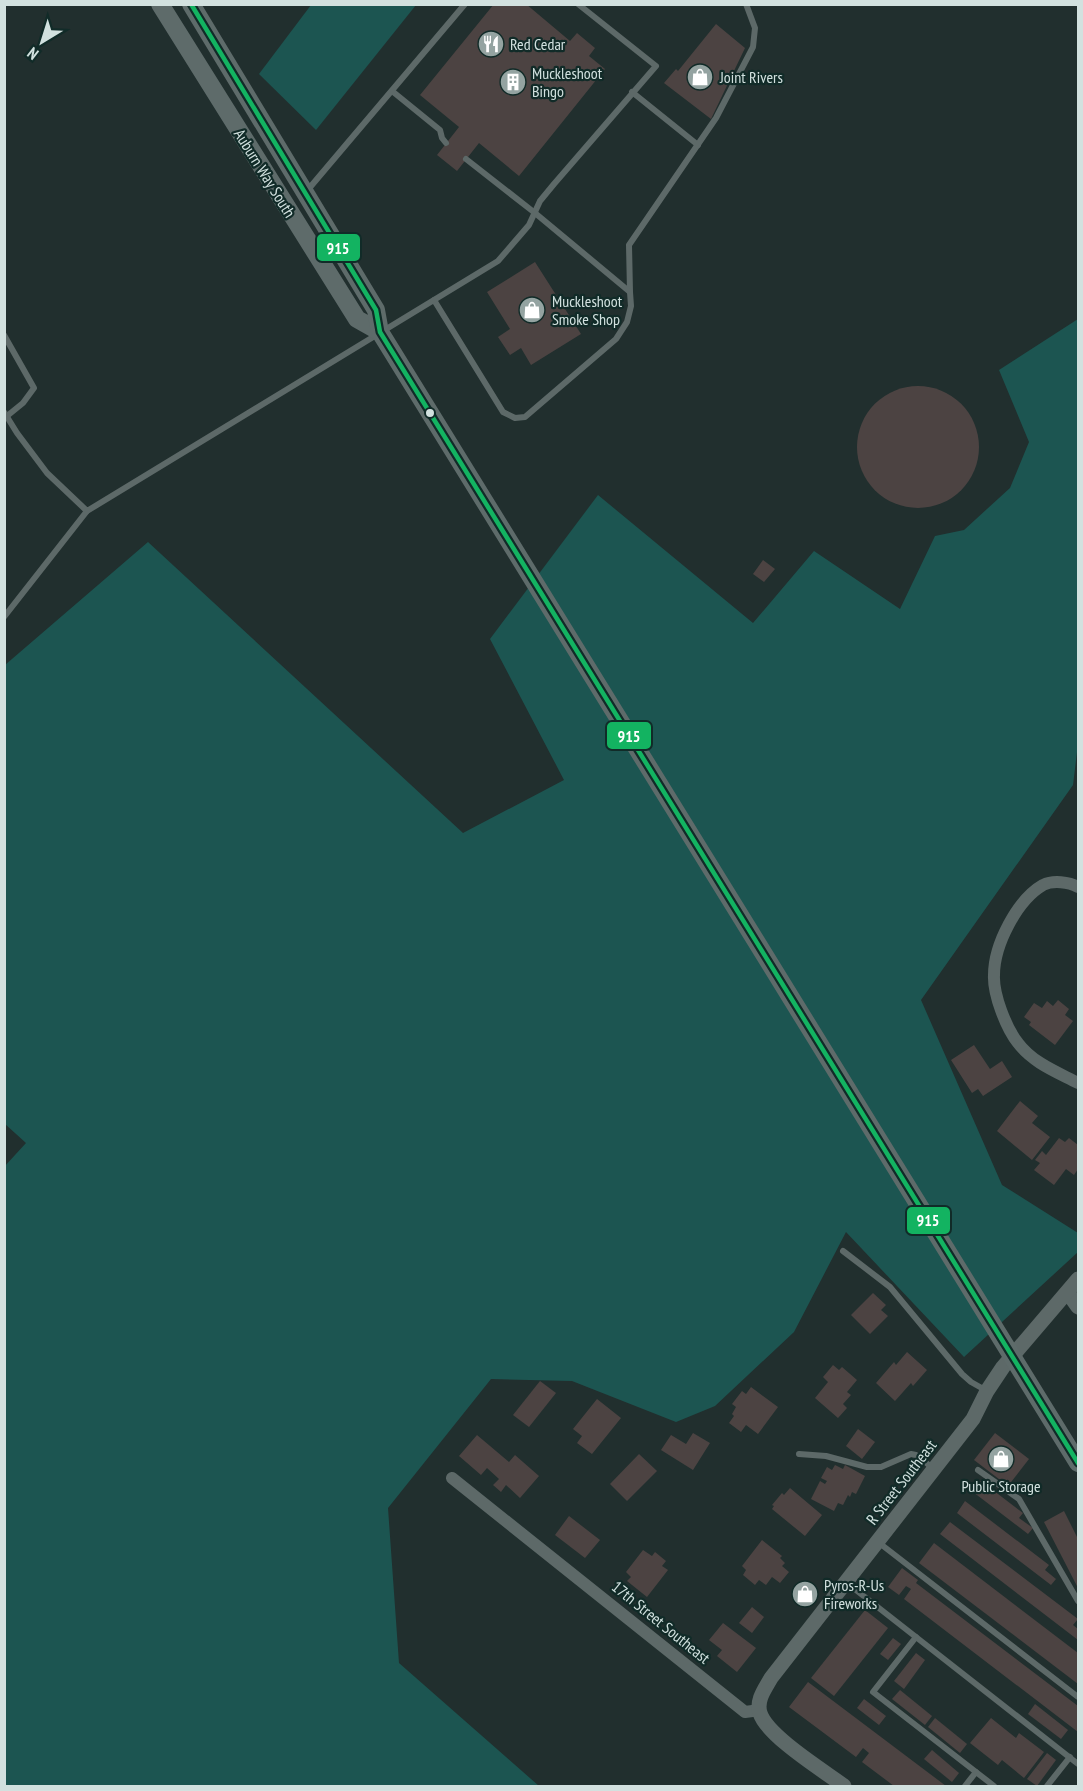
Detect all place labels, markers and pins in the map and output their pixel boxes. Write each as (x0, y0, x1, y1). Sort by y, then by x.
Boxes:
restaurant icon: Red Cedar (476, 29, 506, 59)
place label: Red Cedar (510, 34, 566, 54)
shop icon: Joint Rivers (685, 62, 715, 92)
place label: Muckleshoot Bingo (532, 63, 603, 101)
building icon: Muckleshoot Bingo (498, 67, 528, 97)
place label: Joint Rivers (719, 67, 783, 87)
place label: Muckleshoot Smoke Shop (552, 291, 623, 329)
shop icon: Muckleshoot Smoke Shop (517, 295, 547, 325)
unlabelled marker (424, 407, 436, 419)
shop icon: Public Storage (986, 1444, 1016, 1474)
place label: Public Storage (962, 1476, 1041, 1496)
place label: Pyros-R-Us Fireworks (824, 1575, 884, 1613)
shop icon: Pyros-R-Us Fireworks (790, 1579, 820, 1609)

